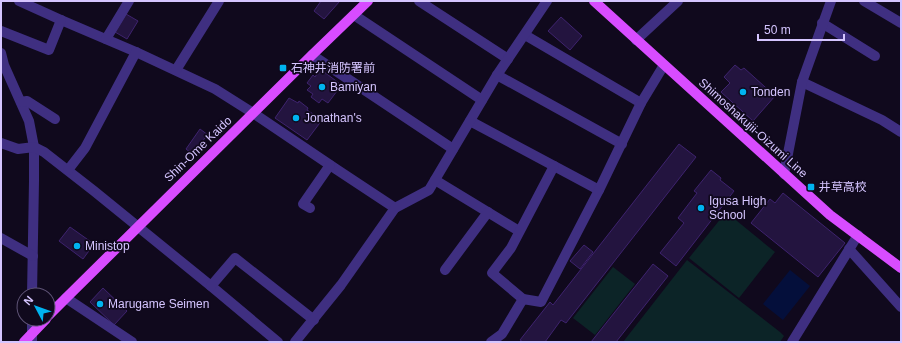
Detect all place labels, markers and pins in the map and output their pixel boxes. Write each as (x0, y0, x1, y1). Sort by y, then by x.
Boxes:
place label: 石神井消防署前 (291, 61, 375, 75)
marker: 石神井消防署前 (278, 63, 288, 73)
place label: Bamiyan (330, 80, 377, 94)
marker: Bamiyan (317, 82, 327, 92)
place label: Tonden (751, 85, 790, 99)
marker: Tonden (738, 87, 748, 97)
place label: Jonathan's (304, 111, 362, 125)
marker: Jonathan's (291, 113, 301, 123)
place label: 井草高校 (819, 180, 867, 194)
marker: 井草高校 (806, 182, 816, 192)
place label: Igusa High School (709, 194, 766, 222)
marker: Igusa High School (696, 203, 706, 213)
place label: Ministop (85, 239, 130, 253)
marker: Ministop (72, 241, 82, 251)
place label: Marugame Seimen (108, 297, 209, 311)
marker: Marugame Seimen (95, 299, 105, 309)

